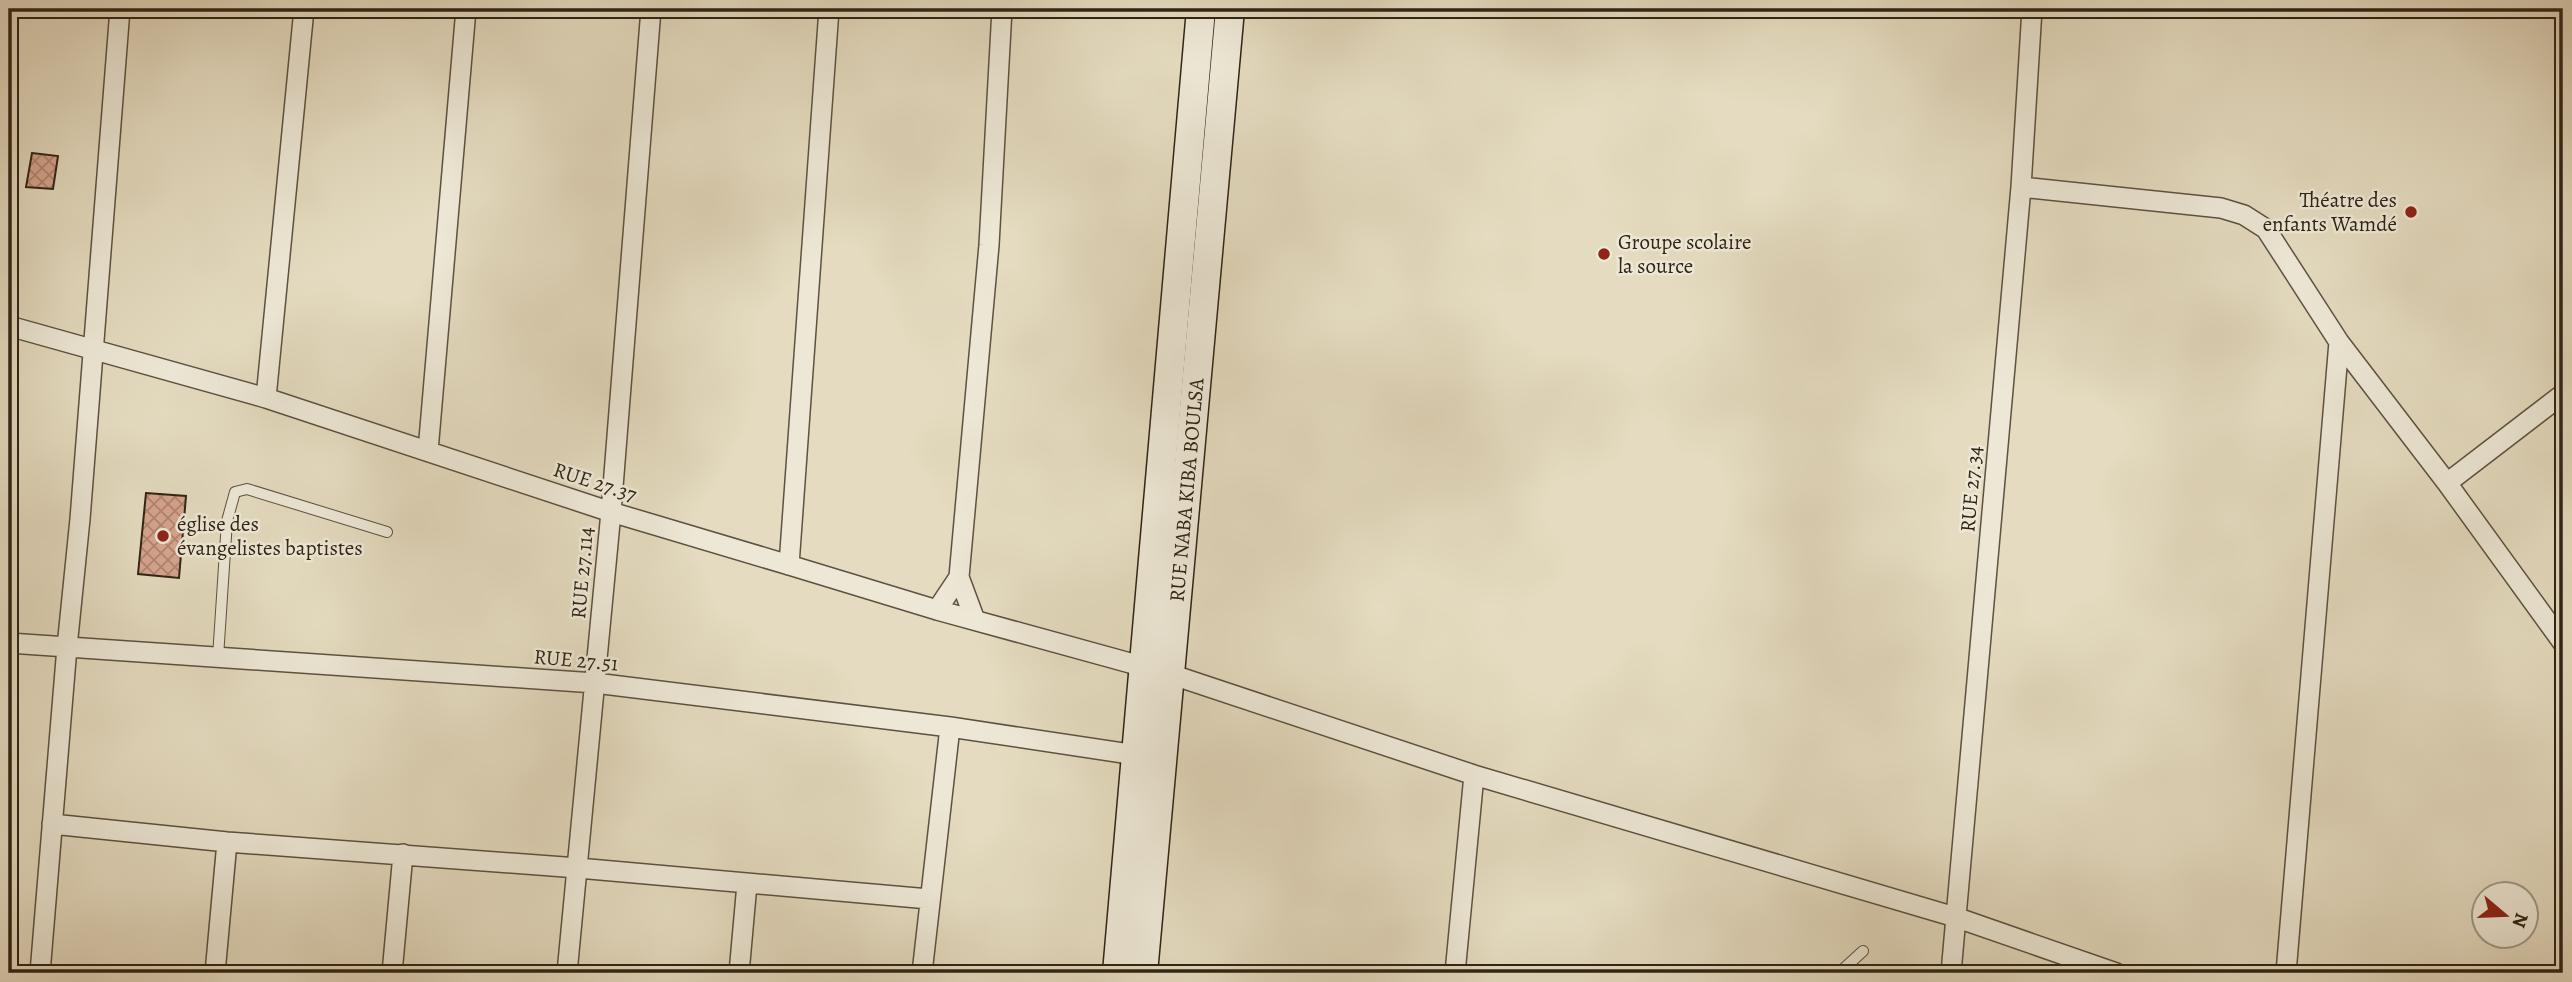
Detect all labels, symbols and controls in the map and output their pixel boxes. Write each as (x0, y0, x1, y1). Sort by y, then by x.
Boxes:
place label: Théatre des enfants Wamdé (2263, 186, 2397, 238)
marker: Théatre des enfants Wamdé (2403, 204, 2419, 220)
place label: Groupe scolaire la source (1618, 228, 1751, 280)
marker: Groupe scolaire la source (1596, 246, 1612, 262)
street label: RUE NABA KIBA BOULSA (1163, 376, 1211, 603)
street label: RUE 27.34 (1953, 445, 1989, 533)
street label: RUE 27.37 (550, 455, 640, 509)
place label: église des évangelistes baptistes (177, 510, 363, 562)
street label: RUE 27.114 (564, 526, 600, 620)
marker: église des évangelistes baptistes (155, 528, 171, 544)
street label: RUE 27.51 (533, 642, 619, 678)
north arrow (2470, 880, 2540, 950)
text: N (2506, 909, 2535, 931)

